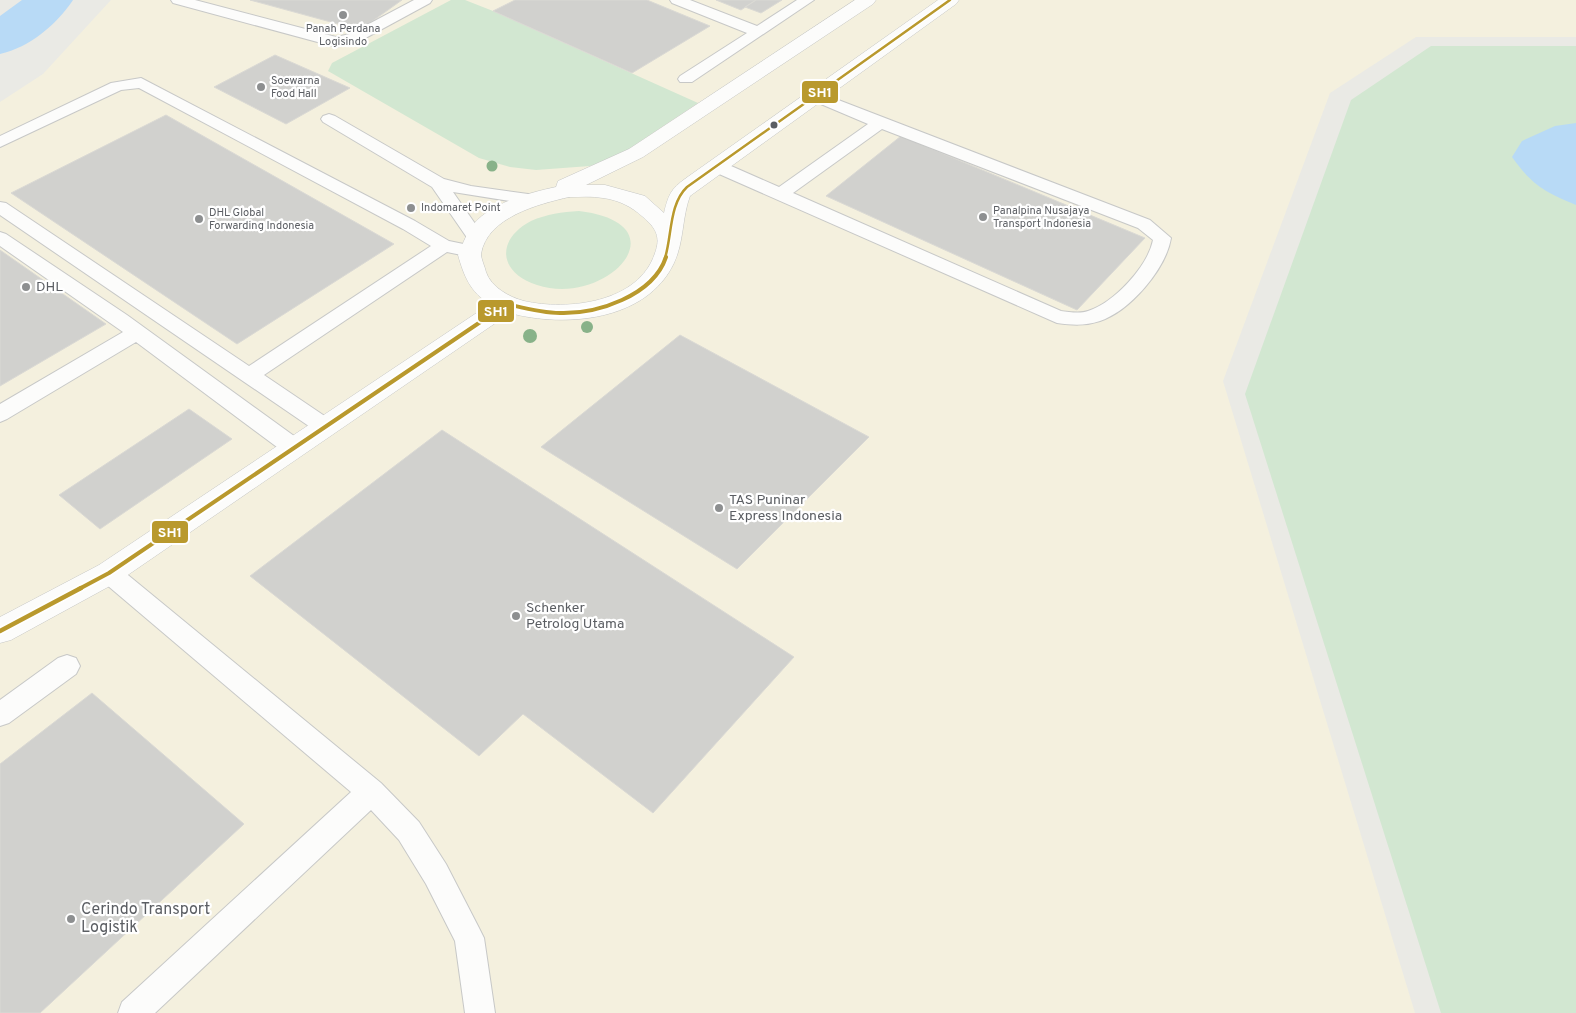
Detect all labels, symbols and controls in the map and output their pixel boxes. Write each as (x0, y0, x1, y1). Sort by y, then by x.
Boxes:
marker: Panah Perdana Logisindo (337, 9, 349, 21)
place label: Panah Perdana Logisindo (306, 22, 381, 49)
place label: Soewarna Food Hall (271, 74, 320, 101)
line badge: SH1 (801, 80, 839, 104)
marker: Soewarna Food Hall (255, 81, 267, 93)
text: SH1 (808, 85, 832, 102)
unlabelled marker (769, 120, 779, 130)
place label: Indomaret Point (421, 201, 501, 215)
marker: Indomaret Point (405, 202, 417, 214)
place label: Panalpina Nusajaya Transport Indonesia (993, 204, 1091, 231)
place label: DHL Global Forwarding Indonesia (209, 206, 314, 233)
marker: Panalpina Nusajaya Transport Indonesia (977, 211, 989, 223)
marker: DHL Global Forwarding Indonesia (193, 213, 205, 225)
place label: DHL (36, 279, 63, 296)
marker: DHL (20, 281, 32, 293)
line badge: SH1 (477, 299, 515, 323)
text: SH1 (484, 304, 508, 321)
place label: TAS Puninar Express Indonesia (729, 492, 842, 525)
marker: TAS Puninar Express Indonesia (713, 502, 725, 514)
line badge: SH1 (151, 520, 189, 544)
text: SH1 (158, 525, 182, 542)
place label: Schenker Petrolog Utama (526, 600, 624, 633)
marker: Schenker Petrolog Utama (510, 610, 522, 622)
place label: Cerindo Transport Logistik (81, 900, 210, 938)
marker: Cerindo Transport Logistik (65, 913, 77, 925)

